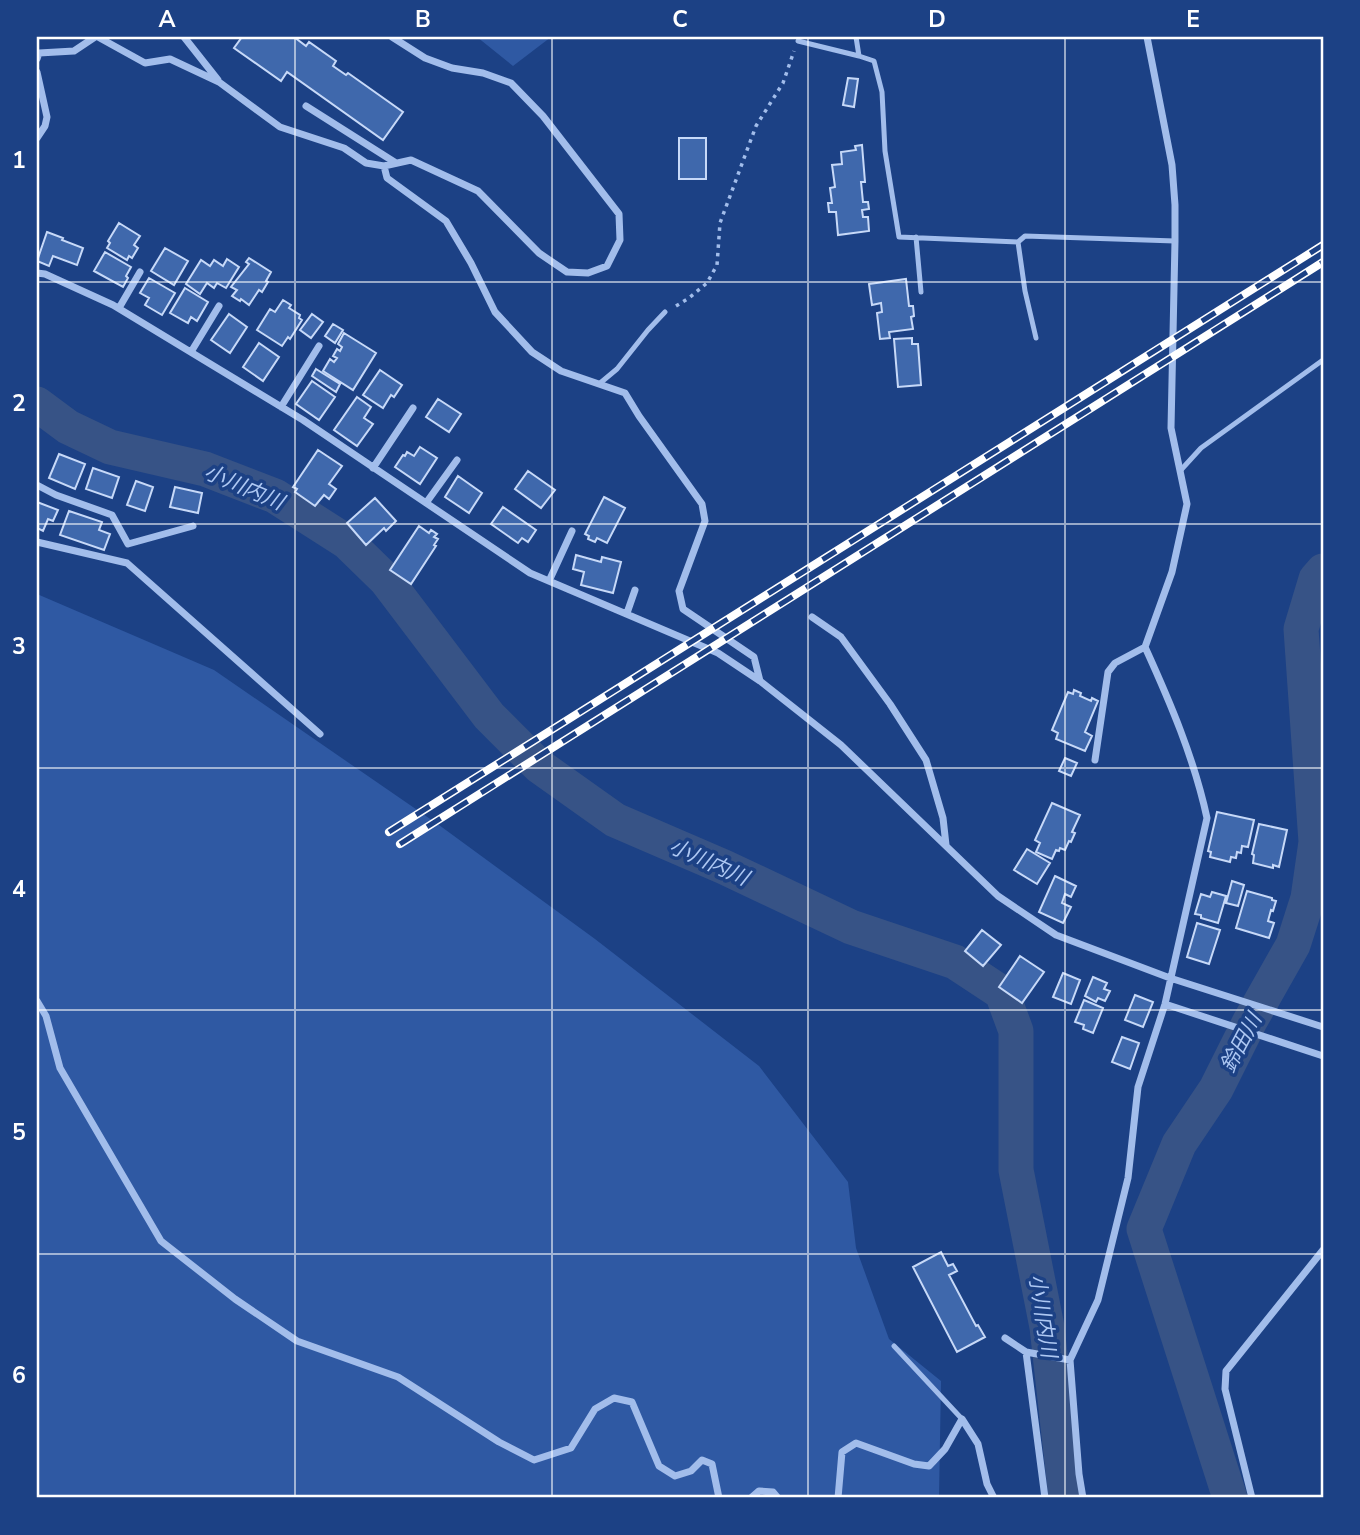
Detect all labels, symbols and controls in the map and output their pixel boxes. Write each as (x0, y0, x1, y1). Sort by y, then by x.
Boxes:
text: A (158, 4, 176, 35)
text: B (415, 4, 431, 35)
text: C (672, 4, 688, 35)
text: D (928, 4, 946, 35)
text: E (1186, 4, 1200, 35)
text: 1 (12, 145, 26, 176)
text: 2 (12, 388, 26, 419)
water label: 小川内川 (200, 458, 290, 517)
text: 3 (12, 631, 26, 662)
water label: 小川内川 (665, 832, 755, 893)
text: 4 (12, 874, 26, 905)
water label: 鈴田川 (1214, 1007, 1269, 1077)
text: 5 (12, 1117, 26, 1148)
water label: 小川内川 (1023, 1272, 1064, 1362)
text: 6 (12, 1360, 26, 1391)

